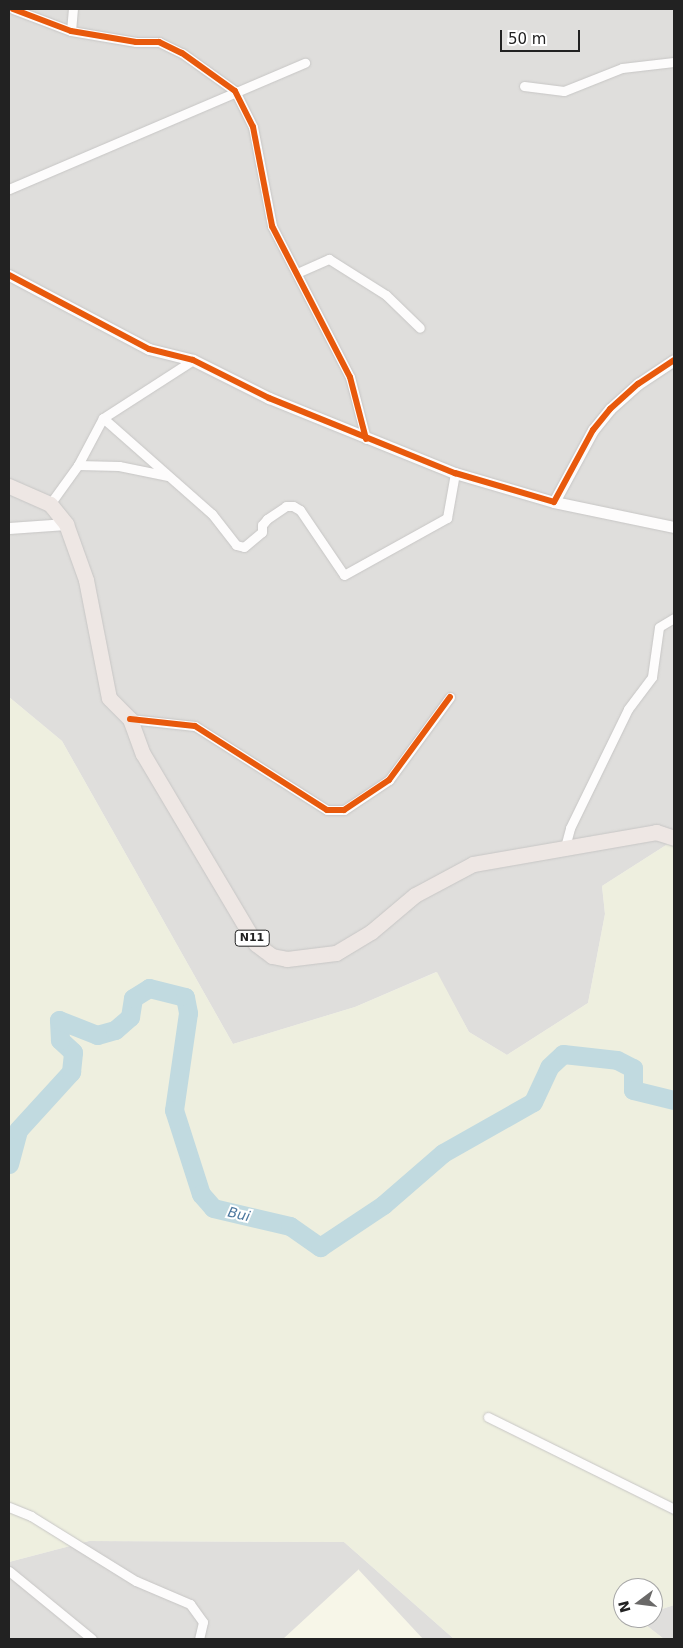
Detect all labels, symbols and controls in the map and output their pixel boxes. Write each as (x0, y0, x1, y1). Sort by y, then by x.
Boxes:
scale bar (503, 20, 583, 52)
text: 50 m (508, 30, 546, 48)
road number: N11 (234, 930, 270, 946)
water label: Bui (226, 1203, 252, 1225)
north arrow (613, 1578, 663, 1628)
text: N (615, 1599, 634, 1614)

